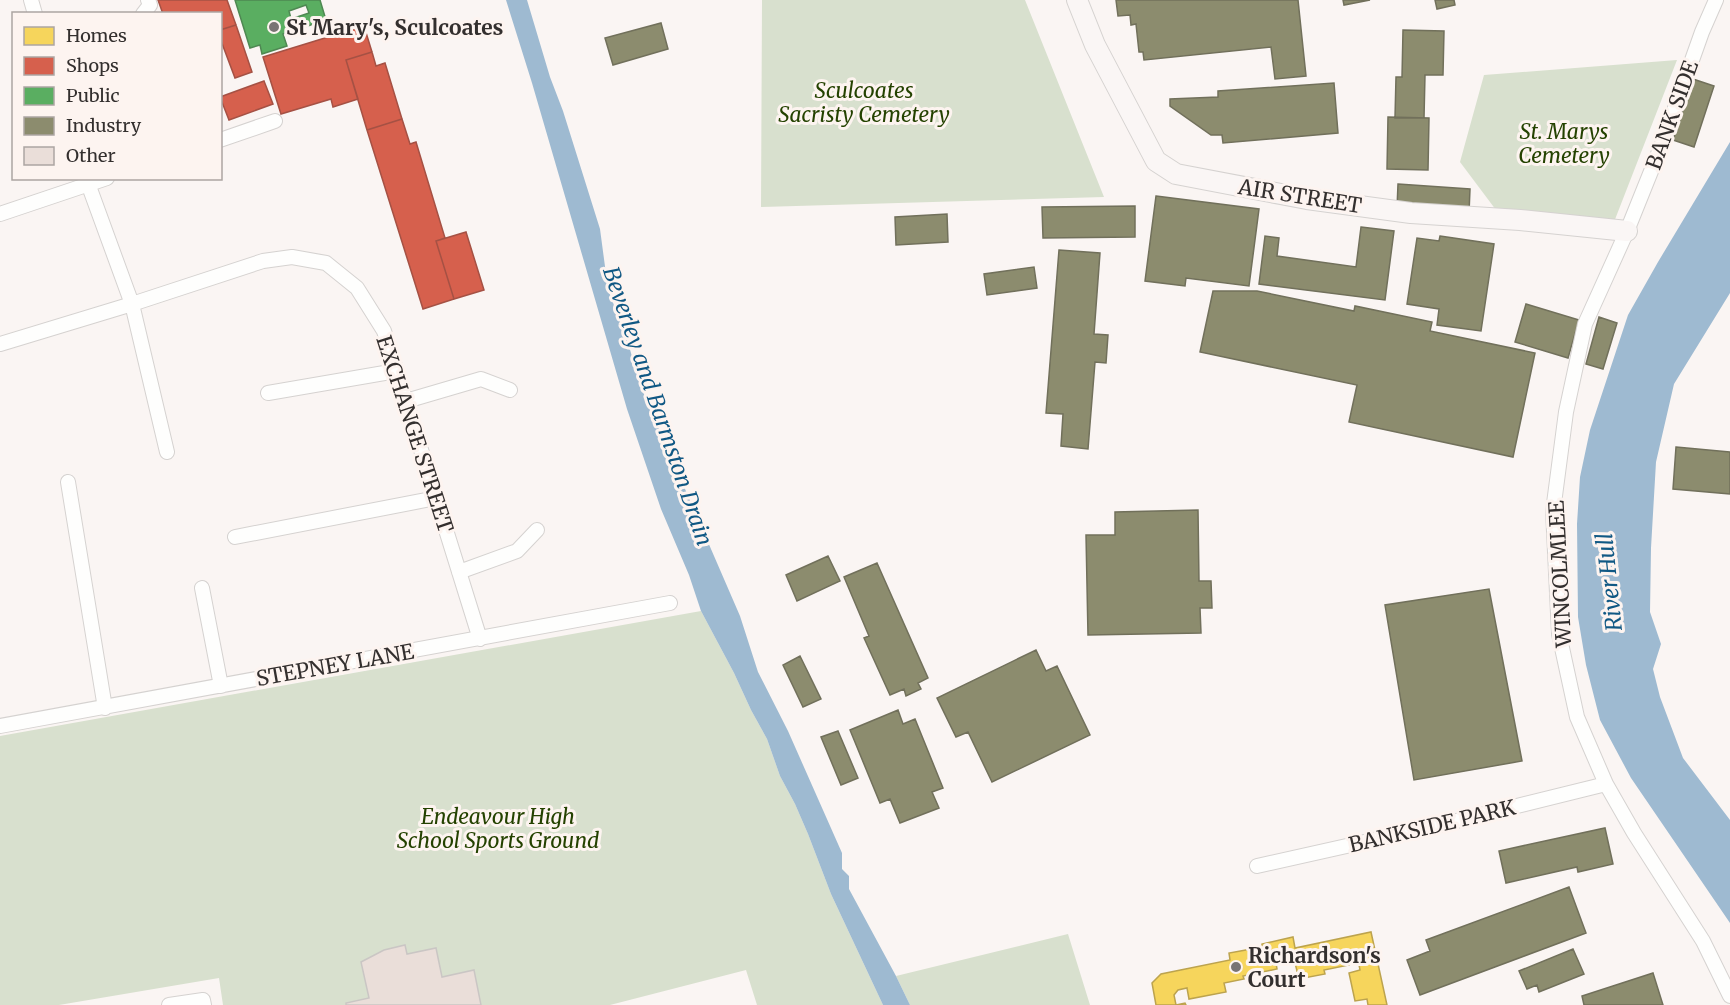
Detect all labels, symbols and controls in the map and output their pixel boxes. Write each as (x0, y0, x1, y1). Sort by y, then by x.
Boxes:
legend (12, 12, 222, 180)
place label: St Mary's, Sculcoates (286, 14, 504, 41)
marker: St Mary's, Sculcoates (267, 20, 281, 34)
text: Homes (66, 24, 127, 47)
text: Shops (66, 54, 119, 77)
street label: BANK SIDE (1640, 56, 1704, 173)
park label: Sculcoates Sacristy Cemetery (778, 77, 950, 128)
text: Public (66, 84, 120, 107)
text: Industry (66, 114, 142, 137)
park label: St. Marys Cemetery (1518, 118, 1610, 169)
text: Other (66, 144, 116, 167)
street label: AIR STREET (1235, 173, 1364, 219)
water label: Beverley and Barmston Drain (597, 263, 719, 549)
street label: EXCHANGE STREET (370, 332, 460, 536)
street label: WINCOLMLEE (1543, 499, 1577, 649)
water label: River Hull (1590, 531, 1628, 633)
street label: STEPNEY LANE (254, 638, 417, 692)
street label: BANKSIDE PARK (1346, 793, 1519, 858)
park label: Endeavour High School Sports Ground (397, 803, 599, 854)
place label: Richardson's Court (1248, 942, 1381, 993)
marker: Richardson's Court (1229, 960, 1243, 974)

